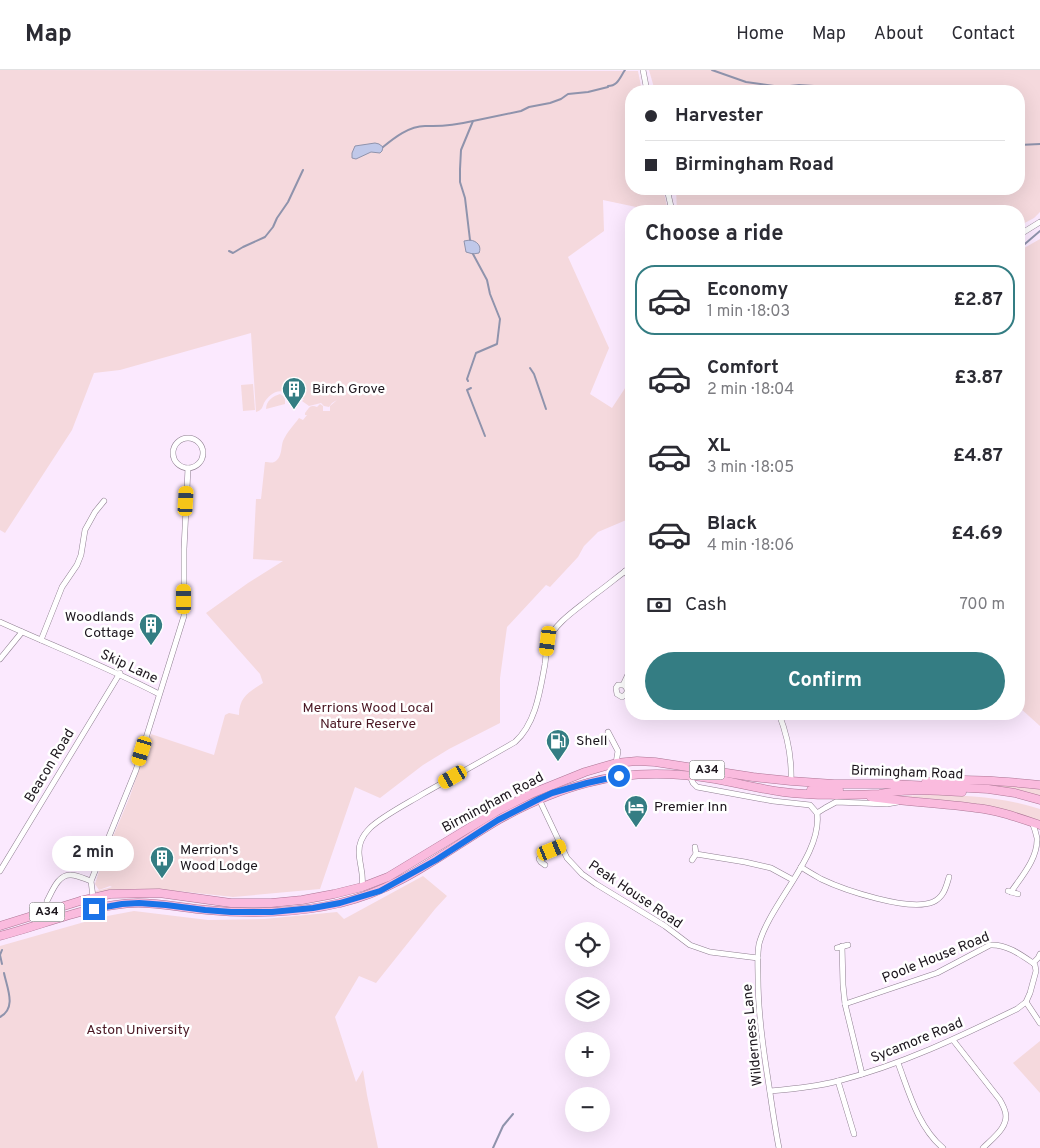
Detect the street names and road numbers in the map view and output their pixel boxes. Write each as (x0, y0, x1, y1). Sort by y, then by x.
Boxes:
street label: Skip Lane (98, 646, 160, 688)
street label: Beacon Road (21, 726, 79, 806)
road number: A34 (690, 760, 724, 780)
street label: Birmingham Road (850, 763, 964, 783)
street label: Birmingham Road (439, 769, 547, 837)
street label: Peak House Road (585, 857, 685, 933)
road number: A34 (30, 902, 64, 922)
street label: Poole House Road (880, 929, 992, 987)
street label: Wilderness Lane (739, 983, 767, 1087)
street label: Sycamore Road (868, 1015, 966, 1067)

